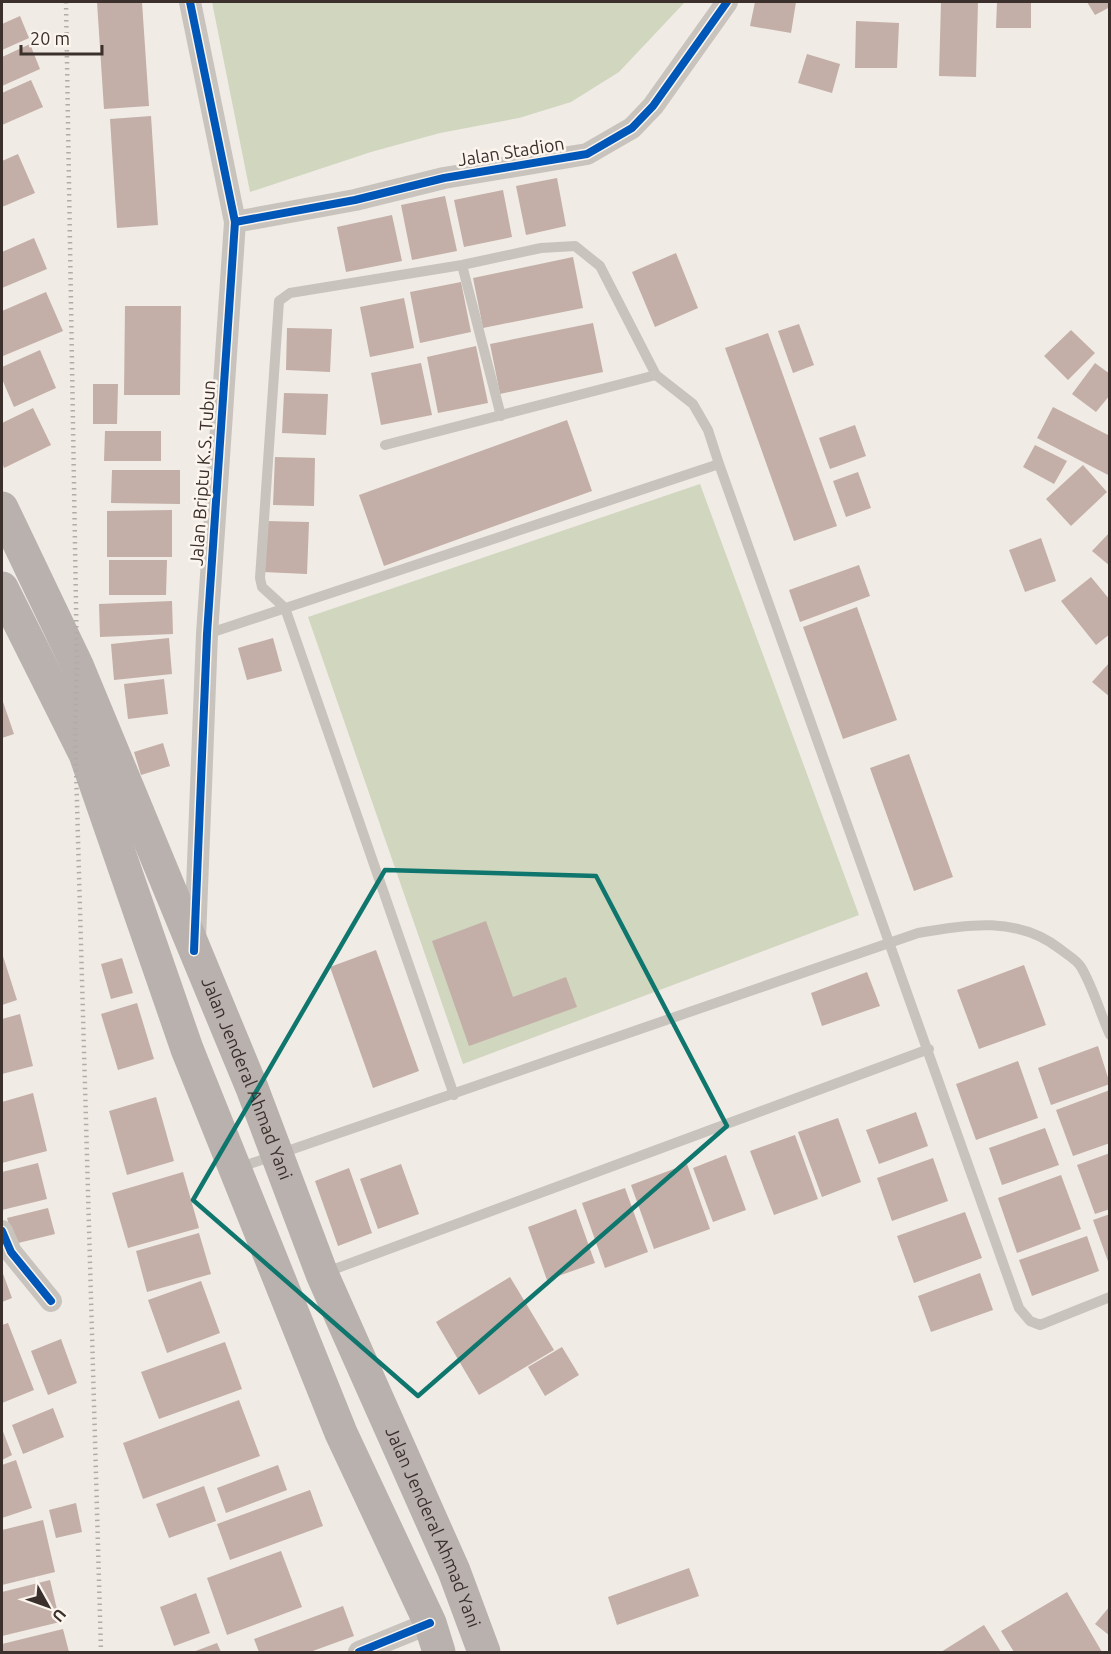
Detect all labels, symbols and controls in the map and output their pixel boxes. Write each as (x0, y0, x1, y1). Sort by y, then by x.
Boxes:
scale bar (21, 18, 102, 56)
text: 20 m (30, 28, 70, 48)
street label: Jalan Stadion (456, 133, 566, 169)
street label: Jalan Briptu K.S. Tubun (186, 379, 218, 567)
street label: Jalan Jenderal Ahmad Yani (198, 974, 297, 1182)
street label: Jalan Jenderal Ahmad Yani (382, 1423, 485, 1630)
north arrow (18, 1576, 78, 1636)
text: U (49, 1606, 70, 1626)

